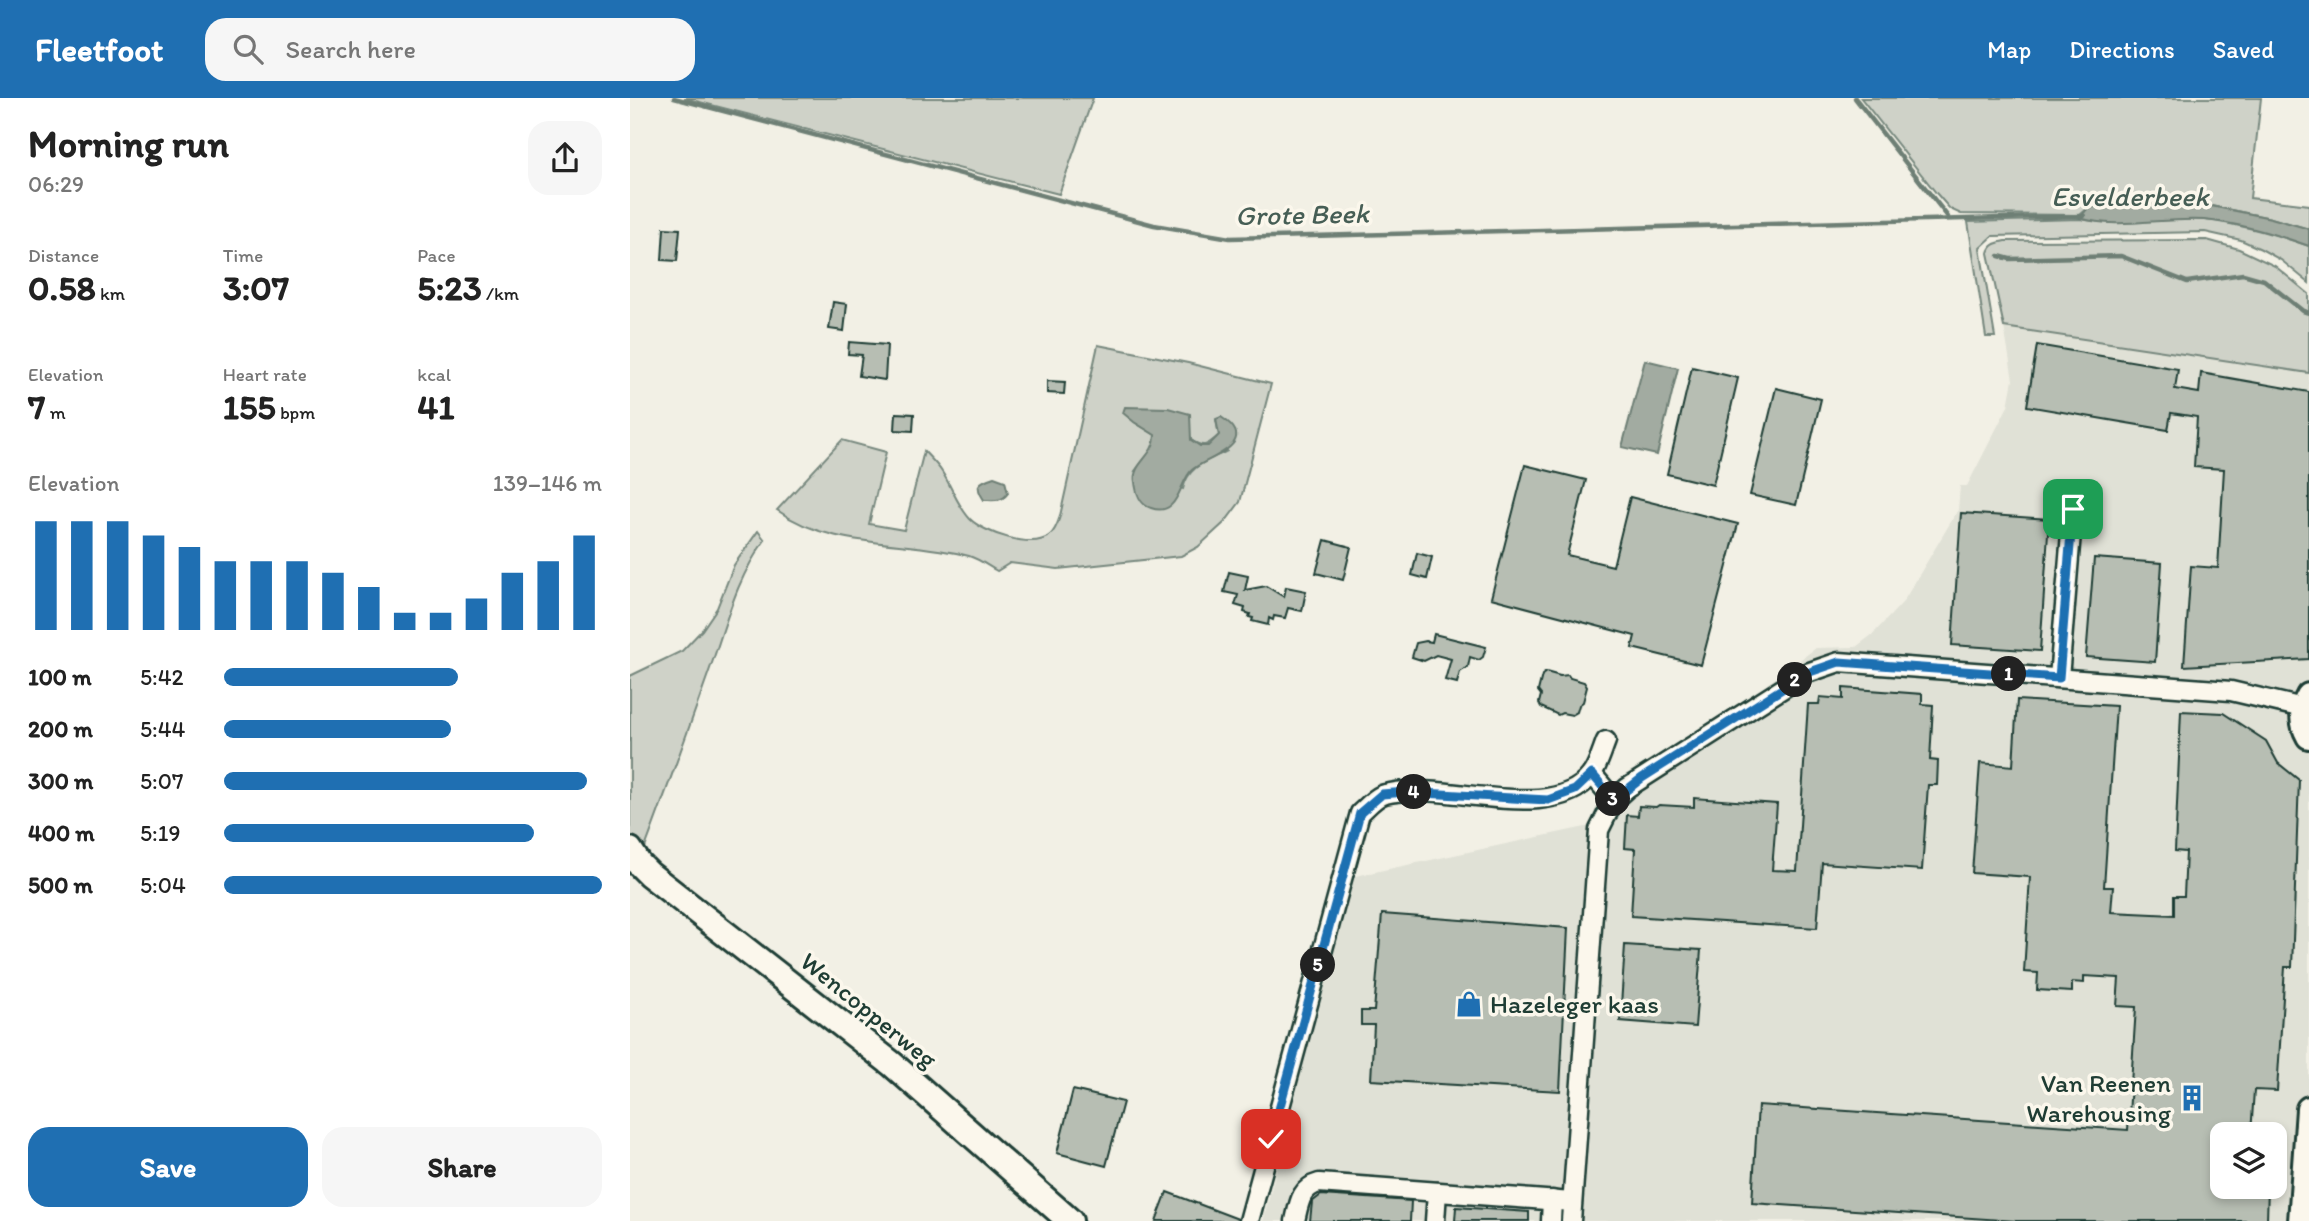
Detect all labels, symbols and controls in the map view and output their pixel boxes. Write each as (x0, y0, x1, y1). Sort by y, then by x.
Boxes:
search box (205, 18, 695, 81)
text: Fleetfoot (35, 30, 163, 69)
icon: search (229, 30, 267, 68)
text: Search here (285, 33, 416, 65)
text: Map (1987, 35, 2031, 64)
text: Directions (2069, 35, 2175, 64)
text: Saved (2213, 35, 2274, 64)
text: Morning run (28, 121, 229, 167)
button: share (528, 121, 602, 195)
text: 06:29 (28, 170, 84, 198)
water label: Esvelderbeek (2051, 179, 2210, 213)
water label: Grote Beek (1235, 196, 1371, 232)
text: Distance (28, 244, 99, 267)
text: Time (223, 244, 263, 267)
text: Pace (417, 244, 455, 267)
text: 0.58 (28, 267, 96, 309)
text: 3:07 (223, 267, 289, 309)
text: 5:23 (417, 267, 482, 309)
text: km (96, 282, 125, 305)
text: /km (482, 282, 519, 305)
text: Elevation (28, 363, 104, 386)
text: Heart rate (223, 363, 307, 386)
text: kcal (417, 363, 451, 386)
text: 7 (28, 386, 45, 428)
text: 155 (223, 386, 276, 428)
text: 41 (417, 386, 455, 428)
text: m (45, 401, 66, 424)
text: bpm (276, 401, 315, 424)
text: Elevation (28, 469, 119, 497)
text: 139–146 m (493, 469, 602, 497)
pin (2043, 479, 2103, 539)
icon: arrive (2054, 490, 2092, 528)
pin: 1 (1992, 656, 2026, 692)
pin: 2 (1778, 662, 1812, 698)
text: 1 (2004, 662, 2013, 685)
text: 100 m (28, 663, 92, 691)
text: 5:42 (140, 663, 184, 691)
text: 2 (1790, 668, 1800, 691)
text: 200 m (28, 715, 93, 743)
text: 5:44 (140, 715, 185, 743)
text: 300 m (28, 767, 93, 795)
text: 5:07 (140, 767, 183, 795)
pin: 4 (1396, 774, 1432, 810)
text: 4 (1408, 780, 1419, 803)
pin: 3 (1595, 782, 1630, 816)
text: 3 (1607, 787, 1618, 810)
text: 400 m (28, 819, 95, 847)
text: 5:19 (140, 819, 180, 847)
text: 500 m (28, 871, 93, 899)
text: 5:04 (140, 871, 186, 899)
street label: Wencopperweg (794, 945, 944, 1075)
pin: 5 (1300, 948, 1336, 982)
text: 5 (1313, 953, 1322, 976)
place label: Hazeleger kaas (1490, 988, 1659, 1020)
shop icon: Hazeleger kaas (1454, 989, 1484, 1019)
place label: Van Reenen Warehousing (2026, 1067, 2172, 1129)
building icon: Van Reenen Warehousing (2177, 1083, 2207, 1113)
pin (1241, 1109, 1301, 1169)
icon: check (1252, 1120, 1290, 1158)
map controls (2210, 1122, 2287, 1199)
button: layers (2210, 1122, 2287, 1199)
button: Save (28, 1127, 308, 1207)
button: Share (322, 1127, 602, 1207)

